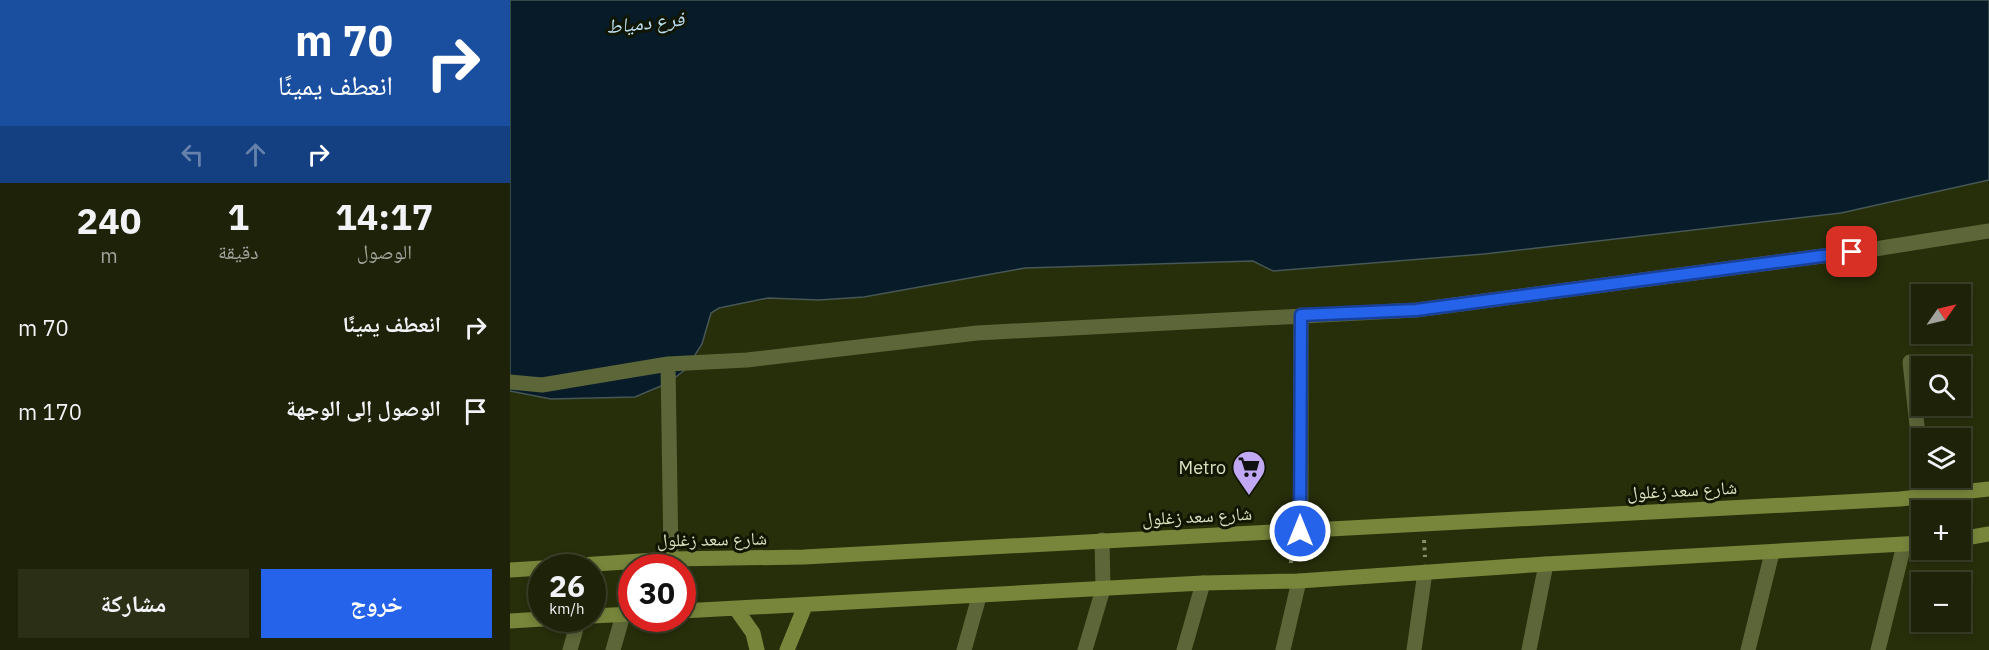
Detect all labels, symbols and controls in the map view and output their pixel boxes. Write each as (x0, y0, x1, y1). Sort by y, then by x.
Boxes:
water label: فرع دمياط (605, 4, 686, 40)
text: 70 m (295, 13, 393, 68)
icon: right (414, 24, 492, 102)
text: انعطف يمينًا (278, 67, 393, 102)
icon: left (176, 138, 209, 171)
icon: ahead (239, 138, 272, 171)
icon: right (302, 138, 335, 171)
text: 1 (227, 193, 249, 240)
text: 14:17 (335, 193, 433, 240)
text: 240 (77, 197, 141, 244)
pin (1826, 226, 1877, 277)
icon: arrive (1835, 235, 1868, 268)
text: دقيقة (218, 238, 259, 265)
text: الوصول (357, 238, 412, 265)
text: m (100, 242, 118, 269)
north arrow (1911, 284, 1971, 344)
map controls (1911, 284, 1971, 632)
text: انعطف يمينًا (343, 309, 441, 338)
icon: right (459, 311, 492, 344)
text: 70 m (18, 313, 69, 342)
button: search (1911, 356, 1971, 416)
text: الوصول إلى الوجهة (286, 393, 441, 422)
icon: arrive (459, 395, 492, 428)
text: 170 m (18, 397, 82, 426)
button: layers (1911, 428, 1971, 488)
supermarket icon: Metro (1231, 449, 1267, 496)
place label: Metro (1179, 456, 1226, 479)
street label: شارع سعد زغلول (1626, 476, 1738, 504)
position arrow (1268, 499, 1332, 563)
button: + (1911, 500, 1971, 560)
street label: شارع سعد زغلول (1141, 502, 1253, 530)
street label: شارع سعد زغلول (657, 527, 767, 551)
speed limit sign: 30 (618, 554, 696, 632)
text: 26 (549, 566, 585, 605)
button: مشاركة (18, 569, 249, 638)
button: خروج (261, 569, 492, 638)
button: − (1911, 572, 1971, 632)
text: km/h (549, 599, 585, 618)

